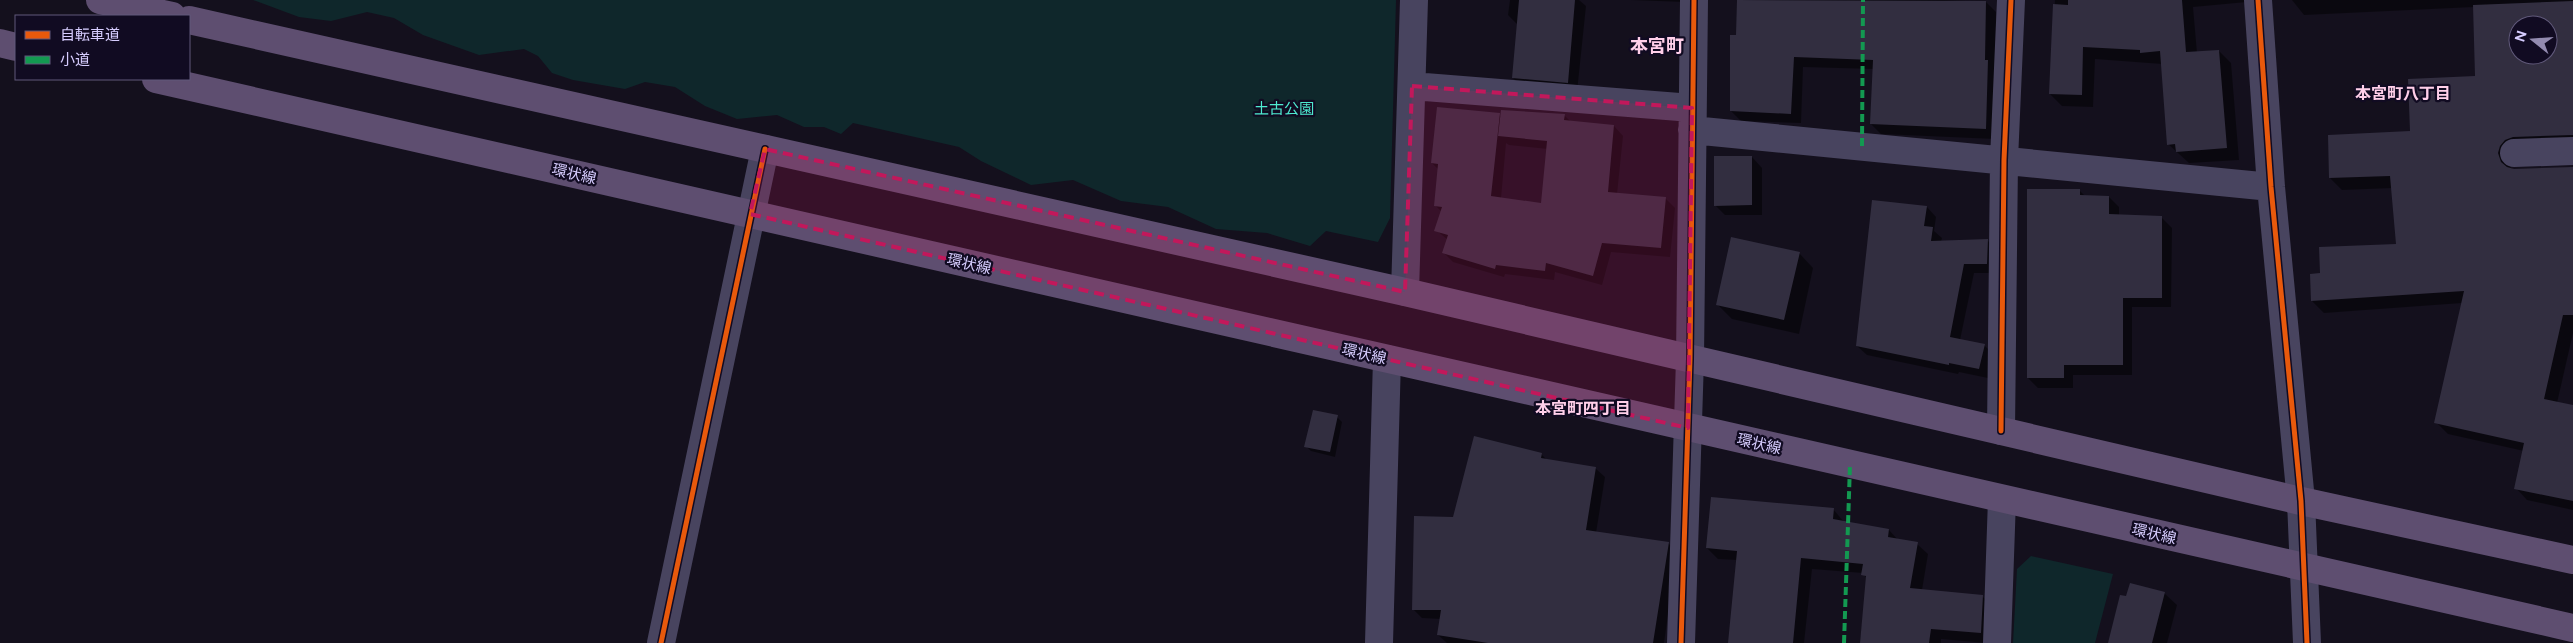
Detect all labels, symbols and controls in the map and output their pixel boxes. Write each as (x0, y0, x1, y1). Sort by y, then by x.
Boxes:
legend (15, 15, 190, 80)
north arrow (2508, 15, 2558, 65)
text: 自転車道 (60, 26, 120, 44)
text: N (2511, 29, 2531, 44)
district label: 本宮町 (1630, 35, 1684, 57)
text: 小道 (60, 51, 90, 69)
district label: 本宮町八丁目 (2355, 84, 2451, 103)
park label: 土古公園 (1254, 100, 1314, 118)
street label: 環状線 (550, 160, 598, 188)
street label: 環状線 (945, 250, 993, 278)
street label: 環状線 (1340, 340, 1388, 368)
district label: 本宮町四丁目 (1535, 399, 1631, 418)
street label: 環状線 (1735, 430, 1783, 458)
street label: 環状線 (2130, 520, 2178, 548)

